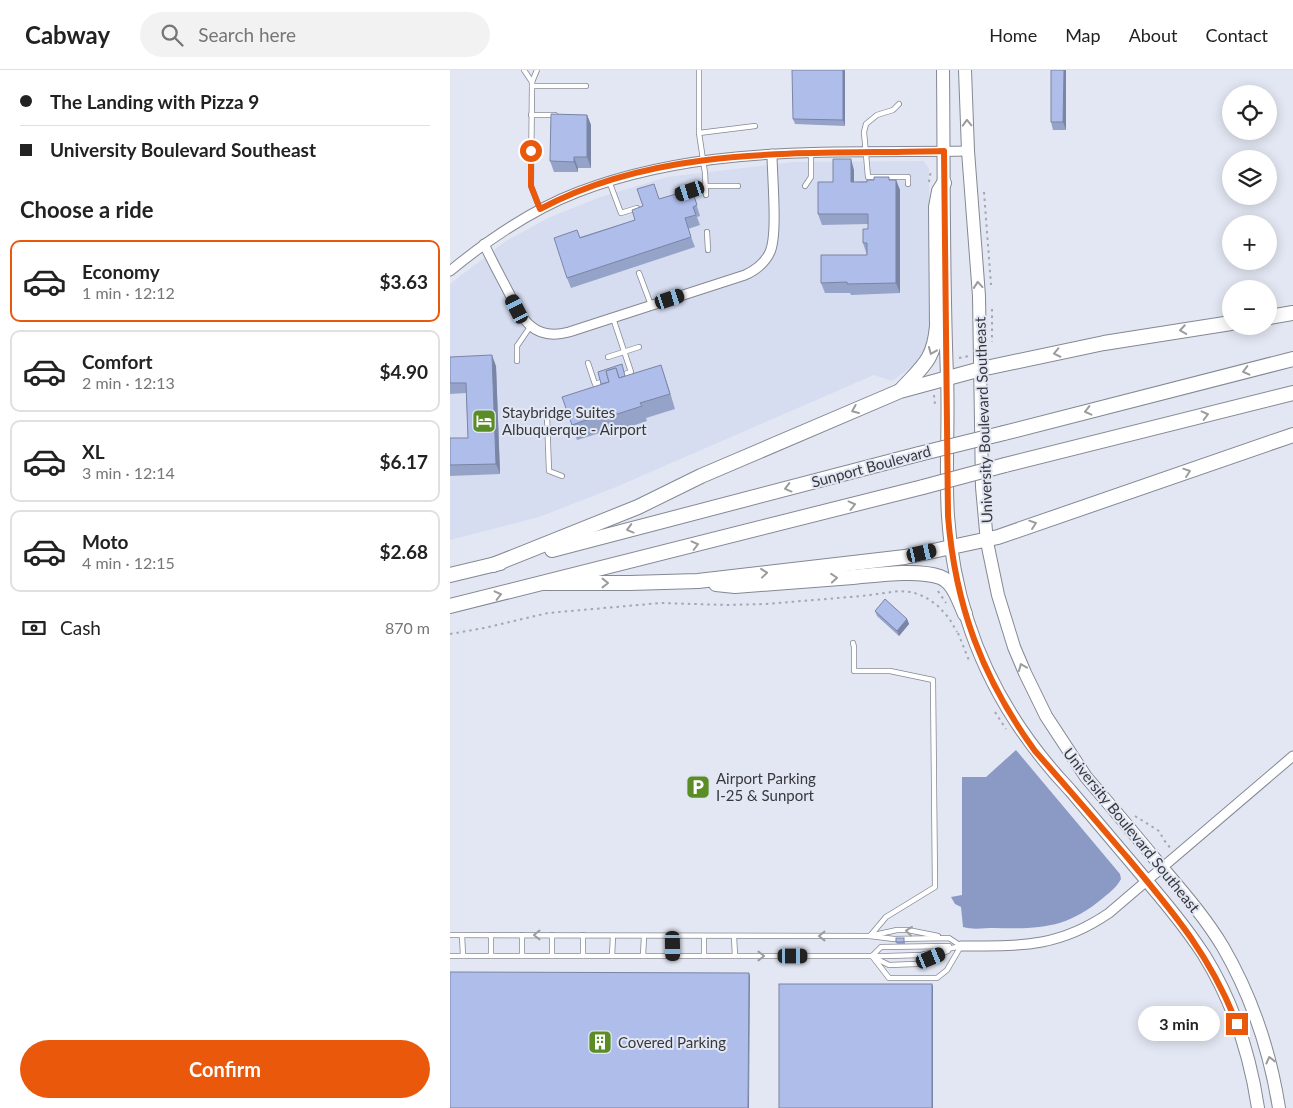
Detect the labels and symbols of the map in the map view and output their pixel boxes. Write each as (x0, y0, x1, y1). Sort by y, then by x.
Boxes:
one-way arrow (962, 119, 972, 126)
route start (520, 140, 542, 162)
car (673, 179, 706, 203)
one-way arrow (973, 281, 984, 289)
car (653, 287, 686, 311)
car (503, 292, 530, 326)
street label: University Boulevard Southeast (970, 316, 996, 523)
one-way arrow (1179, 325, 1187, 335)
one-way arrow (927, 346, 938, 355)
one-way arrow (1052, 347, 1061, 358)
one-way arrow (1241, 365, 1250, 376)
place label: Staybridge Suites Albuquerque - Airport (502, 403, 647, 438)
one-way arrow (851, 403, 860, 414)
one-way arrow (1085, 406, 1093, 416)
hotel icon: Staybridge Suites Albuquerque - Airport (471, 408, 497, 434)
one-way arrow (1201, 410, 1209, 420)
street label: Sunport Boulevard (809, 441, 933, 491)
one-way arrow (1182, 467, 1191, 477)
one-way arrow (783, 482, 792, 493)
one-way arrow (848, 500, 857, 511)
one-way arrow (1029, 520, 1037, 530)
one-way arrow (626, 523, 635, 534)
one-way arrow (690, 540, 699, 551)
car (905, 542, 938, 564)
one-way arrow (760, 568, 768, 579)
one-way arrow (830, 573, 838, 584)
one-way arrow (602, 578, 610, 588)
one-way arrow (493, 590, 502, 601)
one-way arrow (1018, 663, 1029, 672)
street label: University Boulevard Southeast (1060, 744, 1204, 916)
place label: Airport Parking I-25 & Sunport (716, 769, 816, 804)
parking icon: Airport Parking I-25 & Sunport (685, 774, 711, 800)
one-way arrow (905, 926, 913, 937)
one-way arrow (532, 930, 540, 940)
car (665, 931, 680, 961)
one-way arrow (817, 931, 825, 941)
car (914, 945, 947, 971)
car (778, 949, 808, 964)
one-way arrow (758, 951, 765, 961)
callout: 3 min (1137, 1006, 1220, 1042)
route end (1226, 1013, 1248, 1035)
building icon: Covered Parking (587, 1029, 613, 1055)
place label: Covered Parking (618, 1033, 726, 1051)
one-way arrow (1265, 1056, 1276, 1065)

